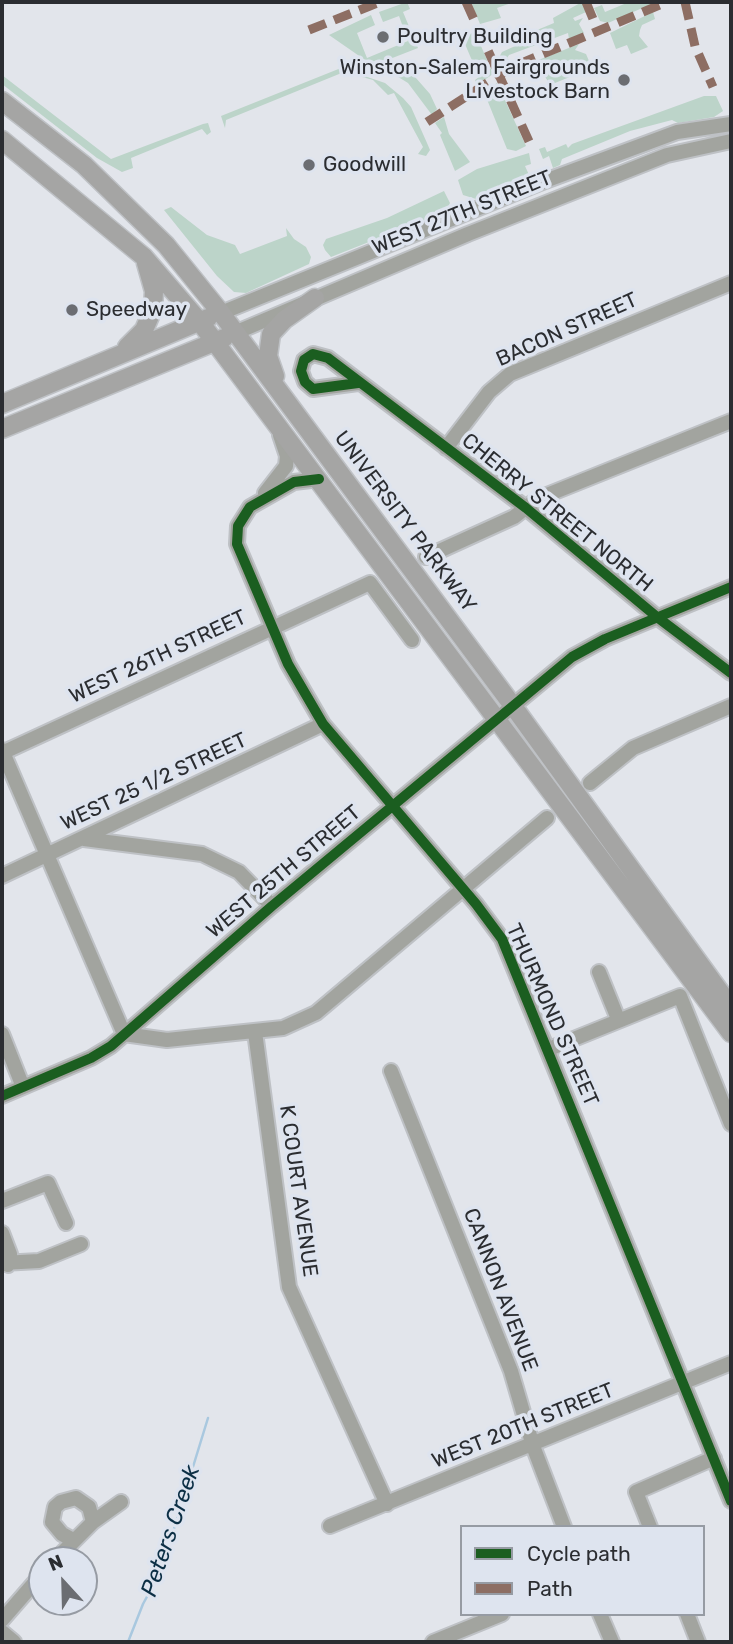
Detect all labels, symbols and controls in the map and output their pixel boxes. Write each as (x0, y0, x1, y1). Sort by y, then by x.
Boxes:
place label: Poultry Building (397, 24, 553, 50)
marker: Poultry Building (375, 29, 391, 45)
place label: Winston-Salem Fairgrounds Livestock Barn (340, 55, 610, 105)
marker: Winston-Salem Fairgrounds Livestock Barn (616, 72, 632, 88)
place label: Goodwill (323, 152, 406, 178)
marker: Goodwill (301, 157, 317, 173)
street label: WEST 27TH STREET (368, 165, 556, 261)
street label: BACON STREET (492, 288, 642, 372)
place label: Speedway (86, 297, 187, 323)
marker: Speedway (64, 302, 80, 318)
street label: UNIVERSITY PARKWAY (329, 426, 481, 618)
street label: CHERRY STREET NORTH (456, 428, 658, 598)
street label: WEST 26TH STREET (65, 605, 251, 709)
street label: WEST 25 1/2 STREET (57, 728, 251, 836)
street label: WEST 25TH STREET (202, 800, 366, 944)
street label: THURMOND STREET (500, 920, 604, 1110)
street label: K COURT AVENUE (273, 1104, 323, 1278)
street label: CANNON AVENUE (457, 1205, 543, 1375)
street label: WEST 20TH STREET (428, 1378, 618, 1474)
water label: Peters Creek (136, 1462, 206, 1600)
legend (460, 1525, 705, 1616)
text: Cycle path (527, 1541, 631, 1566)
north arrow (28, 1546, 98, 1616)
text: N (45, 1550, 66, 1576)
text: Path (527, 1576, 573, 1601)

